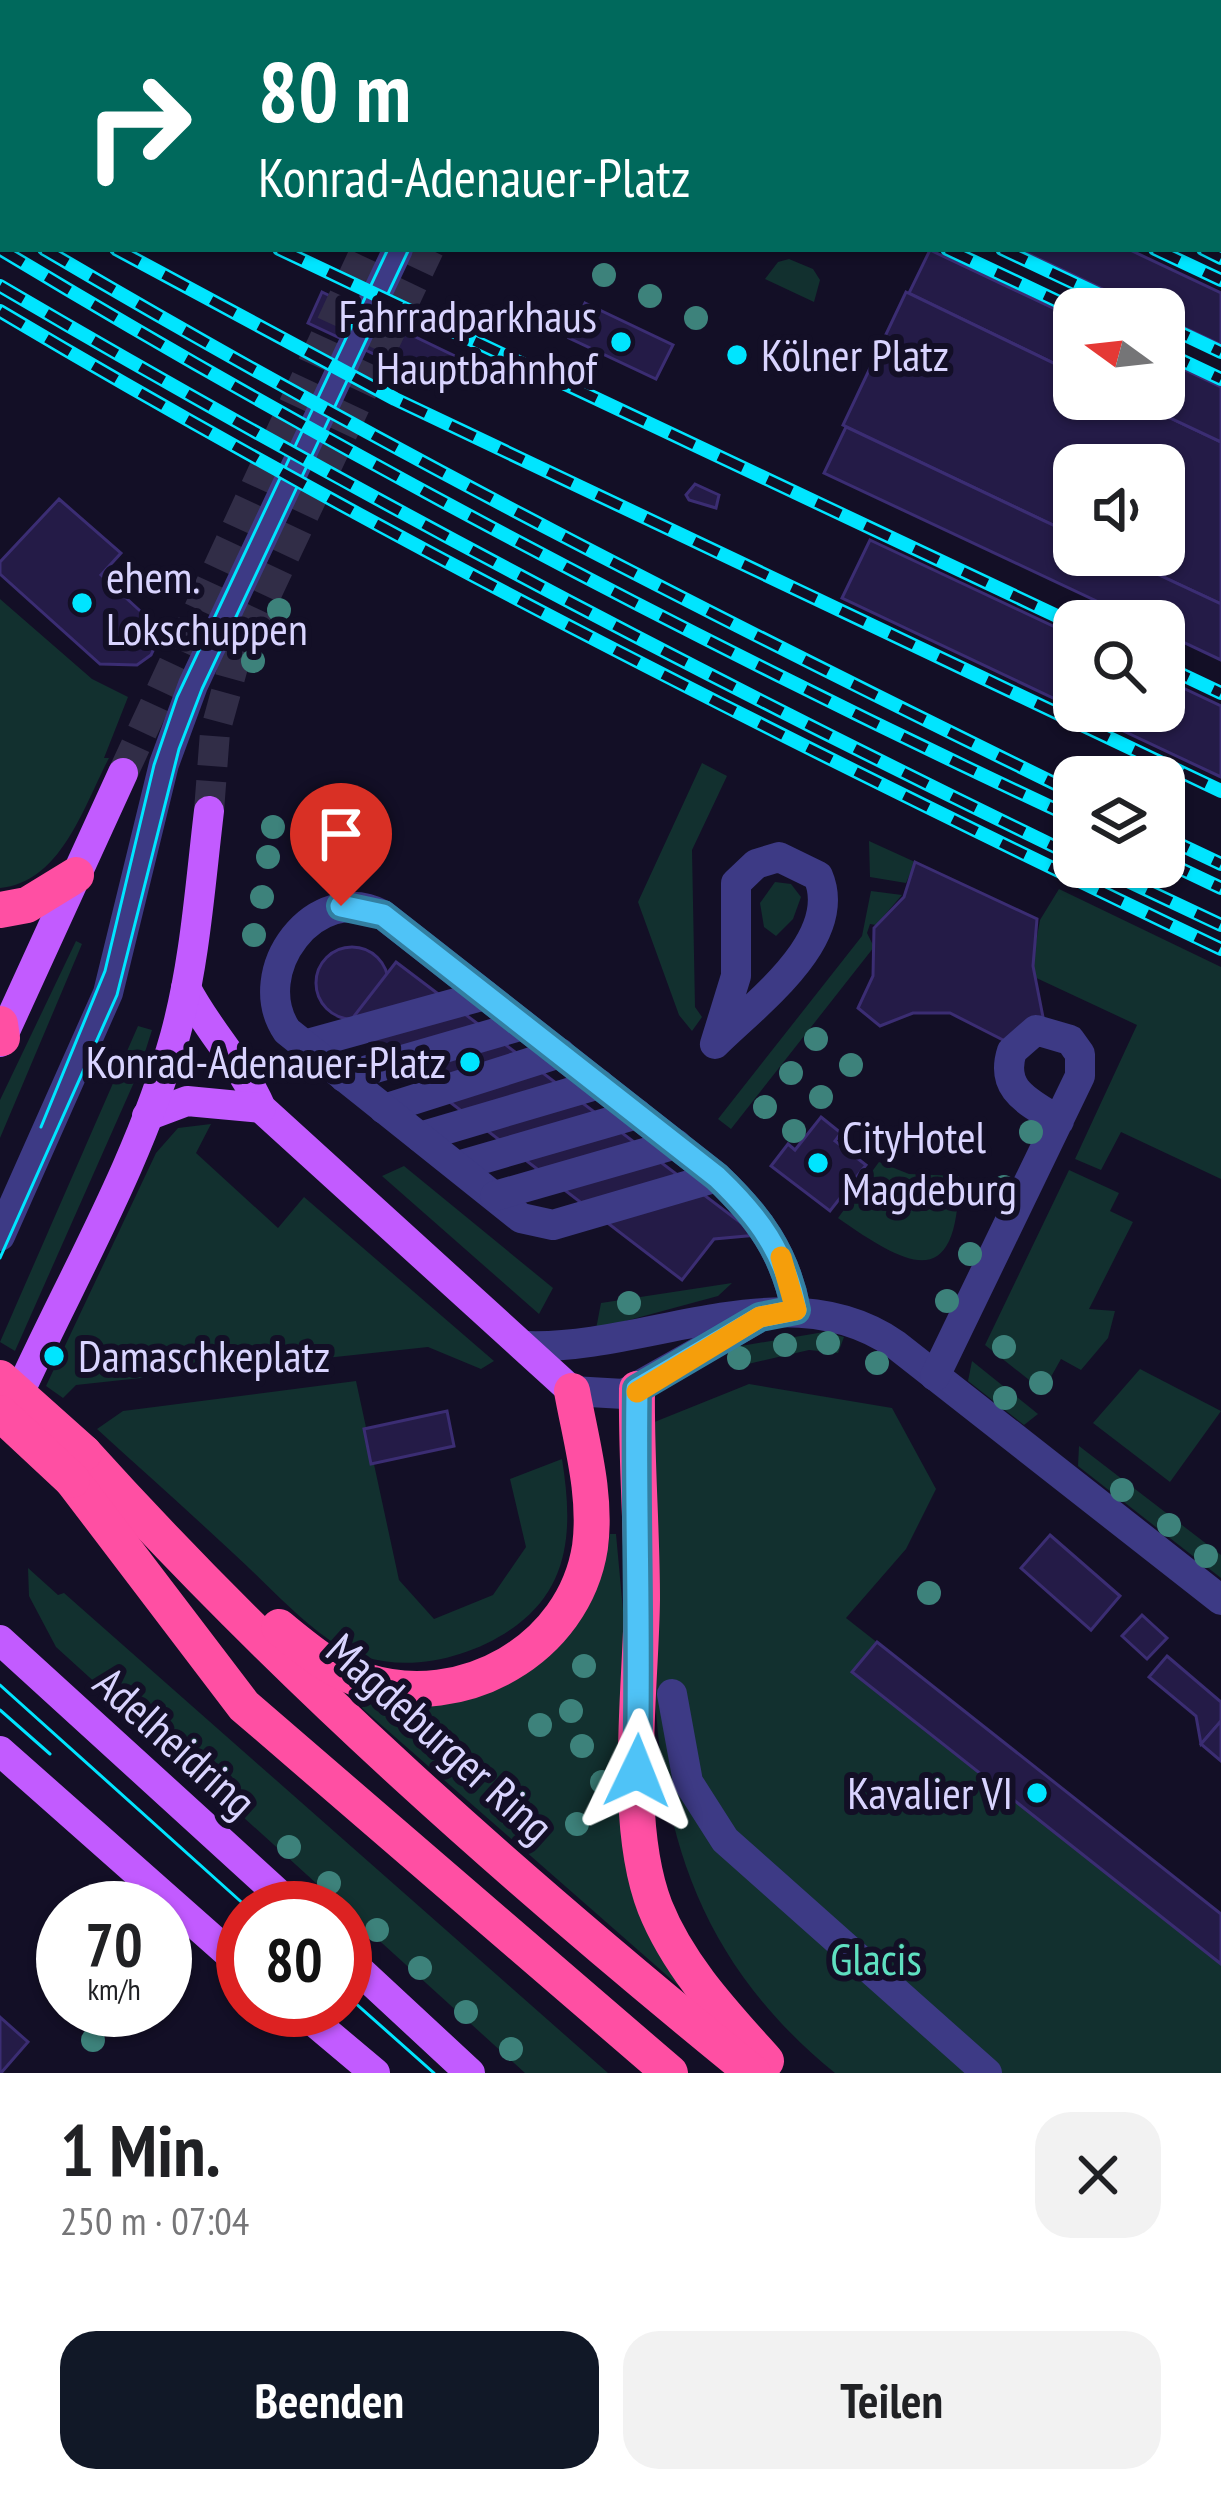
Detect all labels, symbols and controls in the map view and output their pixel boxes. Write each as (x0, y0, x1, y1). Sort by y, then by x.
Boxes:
text: 80 m (258, 36, 411, 145)
icon: right (60, 48, 216, 204)
text: Konrad-Adenauer-Platz (258, 142, 690, 212)
place label: Fahrradparkhaus Hauptbahnhof (339, 286, 598, 396)
north arrow (1053, 288, 1185, 420)
map controls (1053, 288, 1185, 888)
place label: Kölner Platz (761, 325, 949, 383)
marker: Fahrradparkhaus Hauptbahnhof (608, 329, 634, 355)
marker: Kölner Platz (724, 342, 750, 368)
button: sound (1053, 444, 1185, 576)
place label: ehem. Lokschuppen (106, 547, 308, 657)
marker: ehem. Lokschuppen (69, 590, 95, 616)
button: search (1053, 600, 1185, 732)
button: layers (1053, 756, 1185, 888)
pin (290, 783, 392, 906)
icon: arrive (308, 801, 374, 867)
place label: Konrad-Adenauer-Platz (86, 1032, 446, 1090)
marker: Konrad-Adenauer-Platz (457, 1049, 483, 1075)
place label: CityHotel Magdeburg (842, 1107, 1017, 1217)
marker: CityHotel Magdeburg (805, 1150, 831, 1176)
place label: Damaschkeplatz (78, 1326, 330, 1384)
marker: Damaschkeplatz (41, 1343, 67, 1369)
street label: Magdeburger Ring (315, 1620, 566, 1855)
street label: Adelheidring (82, 1653, 269, 1829)
position arrow (574, 1708, 700, 1834)
place label: Kavalier VI (847, 1763, 1013, 1821)
marker: Kavalier VI (1024, 1780, 1050, 1806)
speed limit sign: 80 (216, 1881, 372, 2037)
text: 70 (85, 1905, 143, 1983)
park label: Glacis (830, 1929, 922, 1987)
text: km/h (87, 1969, 141, 2008)
text: 1 Min. (60, 2103, 221, 2196)
button: close (1035, 2112, 1161, 2238)
text: 250 m · 07:04 (60, 2195, 249, 2246)
button: Beenden (60, 2331, 599, 2469)
button: Teilen (623, 2331, 1161, 2469)

